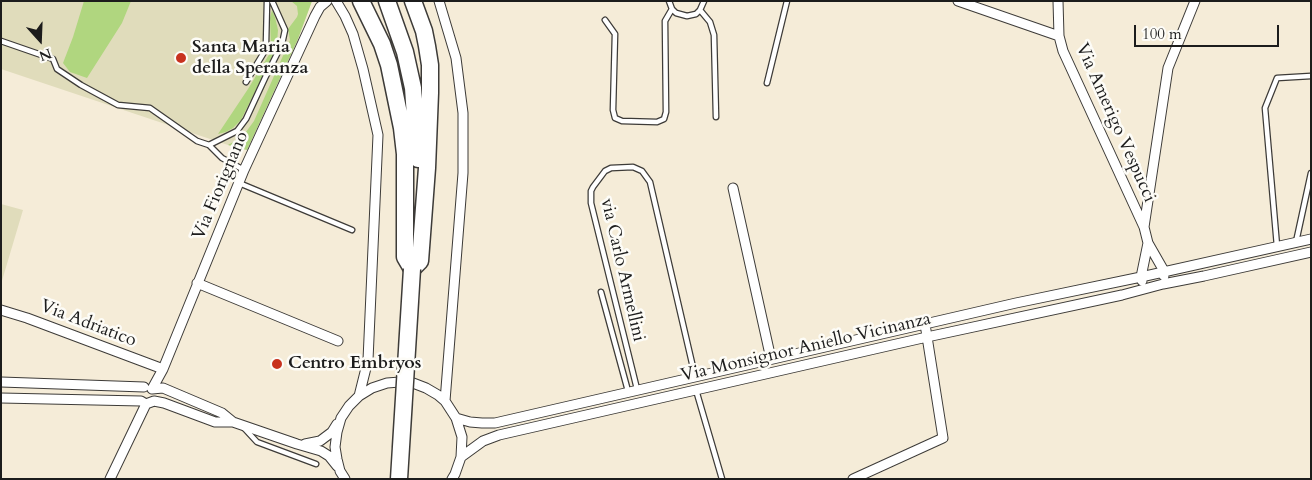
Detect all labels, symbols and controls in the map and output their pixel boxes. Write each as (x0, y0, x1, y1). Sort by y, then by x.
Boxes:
north arrow (15, 15, 65, 65)
scale bar (1137, 15, 1282, 47)
text: 100 m (1142, 24, 1182, 44)
place label: Santa Maria della Speranza (192, 37, 308, 80)
street label: Via Amerigo Vespucci (1070, 40, 1160, 206)
text: N (36, 44, 54, 66)
marker: Santa Maria della Speranza (174, 51, 188, 65)
street label: Via Fiorignano (188, 129, 254, 243)
street label: via Carlo Armellini (595, 196, 649, 344)
street label: Via Adriatico (37, 296, 139, 352)
street label: Via Monsignor Aniello Vicinanza (679, 309, 933, 387)
place label: Centro Embryos (288, 353, 421, 375)
marker: Centro Embryos (270, 357, 284, 371)

